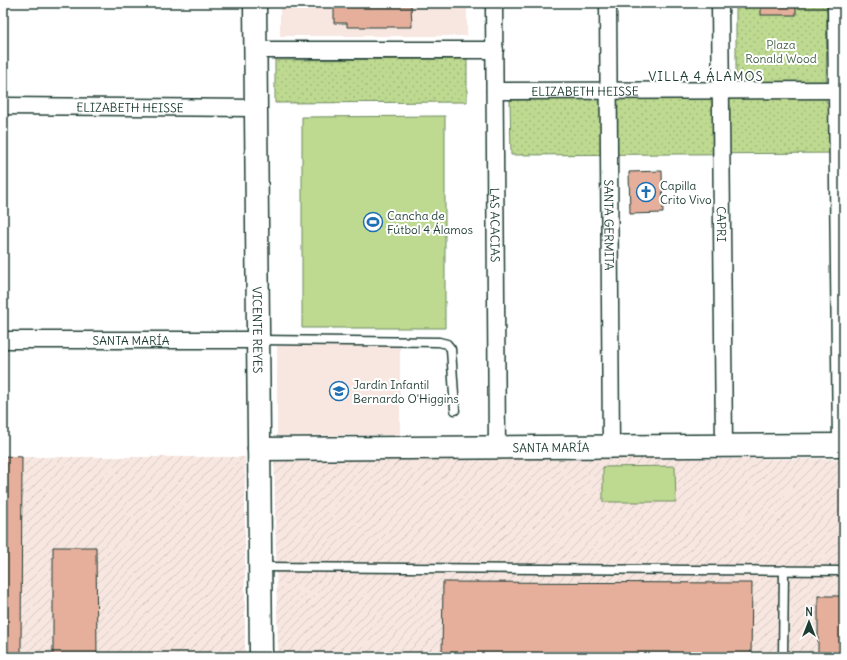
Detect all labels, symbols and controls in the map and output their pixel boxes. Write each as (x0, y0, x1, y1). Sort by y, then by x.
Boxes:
park label: Plaza Ronald Wood (745, 37, 817, 66)
district label: VILLA 4 ÁLAMOS (648, 67, 764, 85)
street label: ELIZABETH HEISSE (531, 83, 639, 98)
street label: ELIZABETH HEISSE (76, 99, 184, 115)
place label: Capilla Crito Vivo (660, 178, 712, 207)
street label: SANTA GERMITA (602, 179, 617, 271)
church icon: Capilla Crito Vivo (635, 181, 657, 203)
street label: LAS ACACIAS (488, 188, 503, 263)
street label: CAPRI (714, 206, 730, 242)
place label: Cancha de Fútbol 4 Álamos (387, 208, 473, 237)
sports icon: Cancha de Fútbol 4 Álamos (362, 211, 384, 233)
street label: VICENTE REYES (250, 286, 266, 374)
street label: SANTA MARÍA (92, 333, 170, 348)
place label: Jardín Infantil Bernardo O'Higgins (353, 377, 459, 406)
school or university icon: Jardín Infantil Bernardo O'Higgins (328, 380, 350, 402)
street label: SANTA MARÍA (512, 439, 590, 455)
north arrow (789, 602, 829, 642)
text: N (805, 605, 813, 619)

